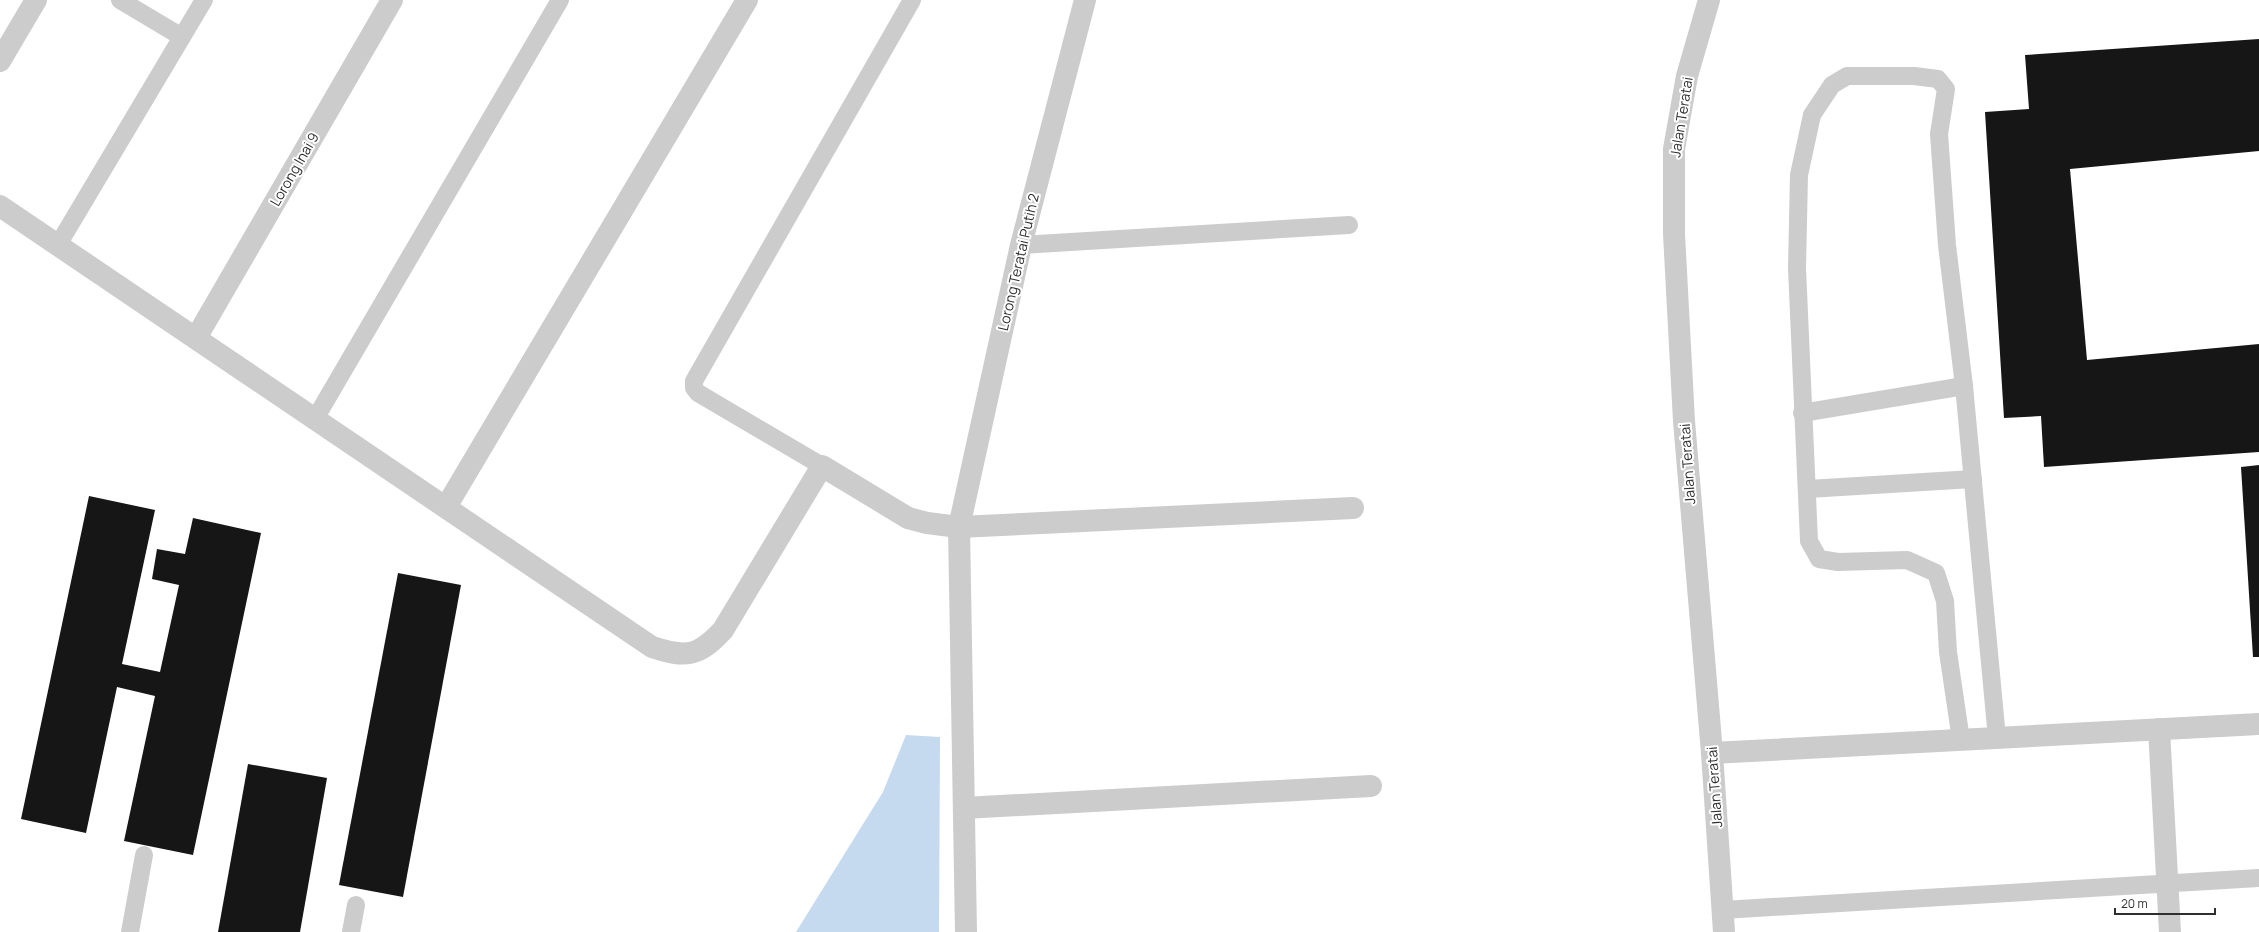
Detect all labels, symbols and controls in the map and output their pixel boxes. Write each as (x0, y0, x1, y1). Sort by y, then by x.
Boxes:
street label: Jalan Teratai (1665, 75, 1697, 159)
street label: Lorong Inai 9 (265, 129, 323, 209)
street label: Lorong Teratai Putih 2 (993, 192, 1043, 332)
street label: Jalan Teratai (1675, 423, 1699, 505)
street label: Jalan Teratai (1702, 746, 1726, 828)
scale bar (2115, 890, 2215, 916)
text: 20 m (2121, 895, 2148, 912)

